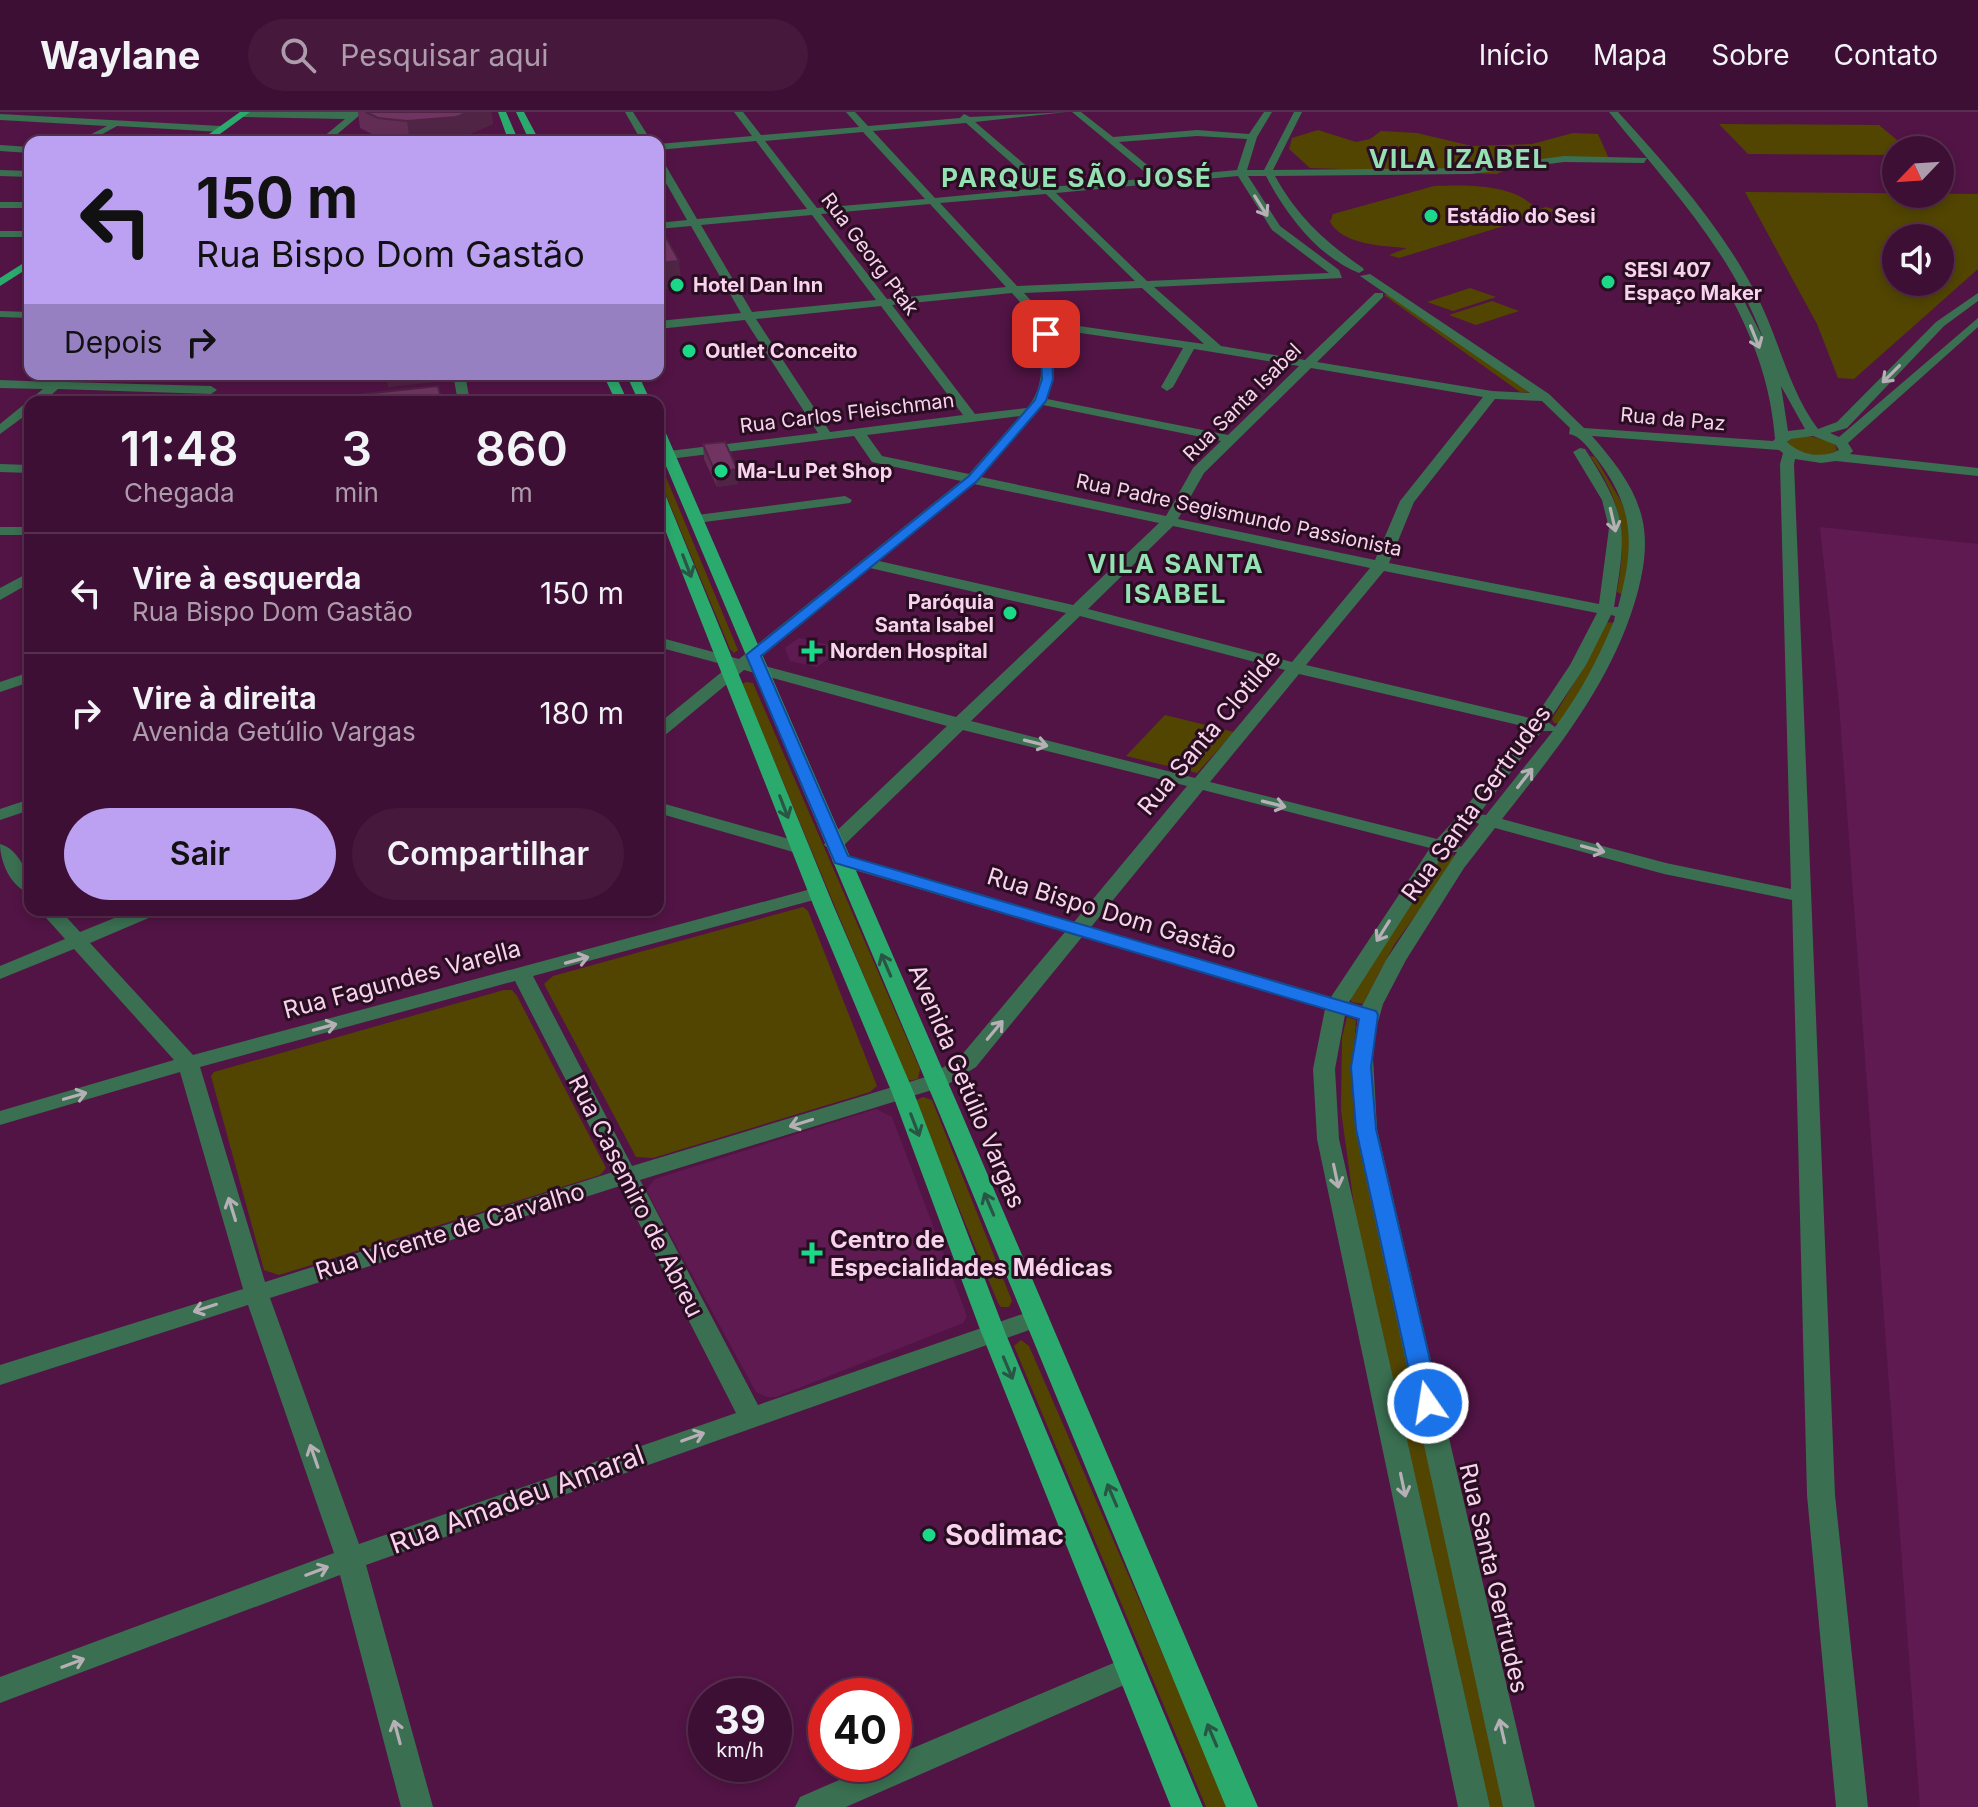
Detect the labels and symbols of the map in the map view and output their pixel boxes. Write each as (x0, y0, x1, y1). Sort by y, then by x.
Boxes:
north arrow (1882, 136, 1954, 208)
district label: VILA IZABEL (1369, 143, 1549, 174)
district label: PARQUE SÃO JOSÉ (941, 162, 1213, 193)
street label: Rua Georg Ptak (816, 188, 924, 320)
one-way arrow (1254, 194, 1270, 217)
place label: Estádio do Sesi (1447, 204, 1596, 228)
marker: Estádio do Sesi (1422, 207, 1440, 225)
place label: SESI 407 Espaço Maker (1624, 258, 1762, 305)
place label: Hotel Dan Inn (693, 273, 823, 297)
marker: SESI 407 Espaço Maker (1599, 273, 1617, 291)
marker: Hotel Dan Inn (668, 276, 686, 294)
pin (1012, 300, 1080, 368)
one-way arrow (1749, 324, 1764, 349)
street label: Rua Santa Isabel (1178, 338, 1306, 466)
place label: Outlet Conceito (705, 339, 858, 363)
marker: Outlet Conceito (680, 342, 698, 360)
one-way arrow (1881, 364, 1900, 384)
street label: Rua Carlos Fleischman (738, 388, 956, 438)
street label: Rua da Paz (1619, 402, 1727, 436)
place label: Ma-Lu Pet Shop (737, 459, 892, 483)
marker: Ma-Lu Pet Shop (712, 462, 730, 480)
street label: Rua Padre Segismundo Passionista (1074, 469, 1404, 561)
one-way arrow (1606, 506, 1621, 532)
district label: VILA SANTA ISABEL (1087, 548, 1265, 609)
one-way arrow (681, 553, 695, 578)
place label: Paróquia Santa Isabel (875, 590, 994, 637)
marker: Paróquia Santa Isabel (1001, 604, 1019, 622)
place label: Norden Hospital (830, 639, 988, 663)
marker: Norden Hospital (801, 640, 823, 662)
street label: Rua Santa Clotilde (1131, 643, 1287, 821)
street label: Rua Santa Gertrudes (1395, 699, 1557, 907)
one-way arrow (1023, 737, 1049, 752)
one-way arrow (1516, 769, 1534, 789)
one-way arrow (778, 794, 792, 819)
one-way arrow (1261, 798, 1286, 813)
one-way arrow (1579, 843, 1605, 858)
street label: Rua Bispo Dom Gastão (984, 861, 1240, 965)
one-way arrow (1374, 919, 1390, 942)
street label: Rua Fagundes Varella (280, 933, 524, 1025)
one-way arrow (563, 951, 589, 966)
one-way arrow (878, 953, 893, 978)
street label: Avenida Getúlio Vargas (902, 960, 1032, 1212)
one-way arrow (312, 1018, 338, 1033)
one-way arrow (986, 1021, 1004, 1041)
street label: Rua Casemiro de Abreu (562, 1070, 710, 1322)
one-way arrow (61, 1088, 87, 1103)
one-way arrow (909, 1112, 923, 1137)
one-way arrow (789, 1116, 815, 1131)
one-way arrow (1329, 1163, 1344, 1188)
street label: Rua Vicente de Carvalho (312, 1176, 588, 1286)
one-way arrow (981, 1192, 996, 1217)
one-way arrow (224, 1197, 239, 1223)
place label: Centro de Especialidades Médicas (830, 1225, 1113, 1282)
marker: Centro de Especialidades Médicas (801, 1242, 823, 1264)
one-way arrow (193, 1301, 219, 1316)
one-way arrow (1002, 1355, 1017, 1380)
position arrow (1386, 1361, 1470, 1445)
one-way arrow (680, 1429, 705, 1443)
street label: Rua Amadeu Amaral (385, 1437, 649, 1561)
one-way arrow (306, 1444, 320, 1469)
street label: Rua Santa Gertrudes (1453, 1460, 1535, 1696)
one-way arrow (1396, 1471, 1411, 1497)
one-way arrow (1103, 1483, 1118, 1508)
place label: Sodimac (945, 1518, 1064, 1552)
marker: Sodimac (920, 1526, 938, 1544)
one-way arrow (304, 1563, 328, 1577)
one-way arrow (60, 1654, 85, 1669)
speed limit sign: 40 (808, 1678, 912, 1782)
one-way arrow (388, 1719, 403, 1745)
one-way arrow (1494, 1719, 1509, 1744)
one-way arrow (1204, 1723, 1219, 1748)

